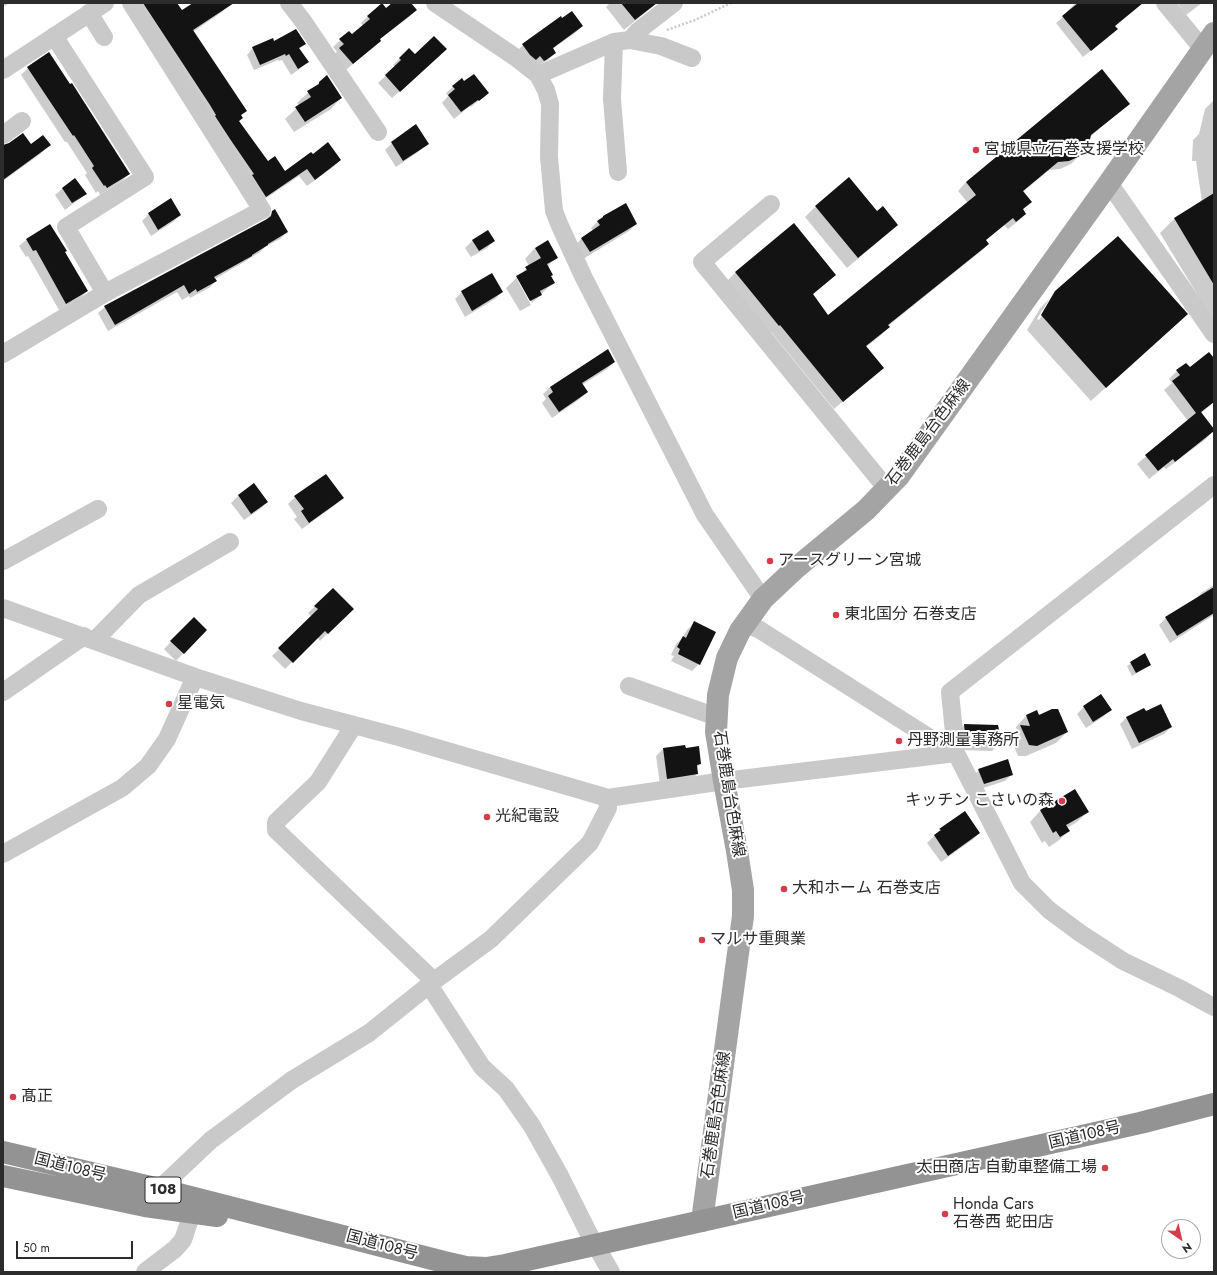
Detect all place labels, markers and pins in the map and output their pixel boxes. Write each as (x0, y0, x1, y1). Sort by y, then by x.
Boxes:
place label: 宮城県立石巻支援学校 (984, 140, 1144, 160)
marker: 宮城県立石巻支援学校 (971, 145, 981, 155)
place label: アースグリーン宮城 (778, 551, 921, 571)
marker: アースグリーン宮城 (765, 556, 775, 566)
place label: 東北国分 石巻支店 (844, 605, 977, 625)
marker: 東北国分 石巻支店 (831, 610, 841, 620)
place label: 星電気 (177, 694, 225, 714)
marker: 星電気 (164, 699, 174, 709)
place label: 丹野測量事務所 (907, 731, 1019, 751)
marker: 丹野測量事務所 (894, 736, 904, 746)
place label: キッチン こさいの森 (905, 791, 1054, 811)
marker: キッチン こさいの森 (1057, 796, 1067, 806)
place label: 光紀電設 (495, 807, 559, 827)
marker: 光紀電設 (482, 812, 492, 822)
place label: 大和ホーム 石巻支店 (792, 879, 941, 899)
marker: 大和ホーム 石巻支店 (779, 884, 789, 894)
place label: マルサ重興業 (710, 930, 806, 950)
marker: マルサ重興業 (697, 935, 707, 945)
place label: 髙正 (21, 1087, 53, 1107)
marker: 髙正 (8, 1092, 18, 1102)
place label: 太田商店 自動車整備工場 (916, 1158, 1097, 1178)
marker: 太田商店 自動車整備工場 (1100, 1163, 1110, 1173)
place label: Honda Cars 石巻西 蛇田店 (953, 1195, 1054, 1233)
marker: Honda Cars 石巻西 蛇田店 (940, 1209, 950, 1219)

